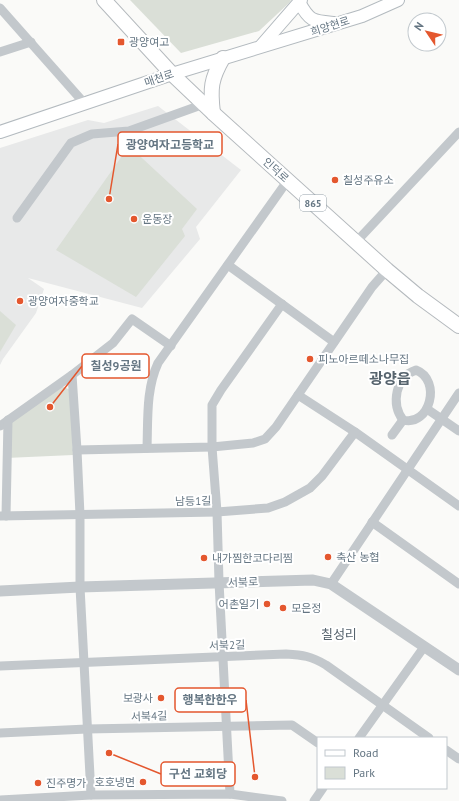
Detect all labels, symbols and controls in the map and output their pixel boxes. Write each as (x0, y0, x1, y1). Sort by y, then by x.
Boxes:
north arrow (407, 12, 447, 52)
street label: 희양현로 (309, 13, 351, 39)
text: N (411, 19, 427, 33)
place label: 광양여고 (129, 35, 169, 49)
marker: 광양여고 (116, 37, 126, 47)
street label: 매천로 (142, 66, 176, 90)
callout: 광양여자고등학교 (118, 132, 222, 156)
text: 광양여자고등학교 (126, 137, 214, 152)
street label: 인덕로 (260, 155, 292, 185)
place label: 칠성주유소 (343, 173, 394, 187)
marker: 칠성주유소 (330, 175, 340, 185)
road number: 865 (300, 195, 326, 211)
place label: 운동장 (142, 212, 172, 226)
marker: 운동장 (129, 214, 139, 224)
place label: 광양여자중학교 (28, 294, 99, 308)
marker: 광양여자중학교 (15, 296, 25, 306)
place label: 피노아르떼소나무집 (318, 352, 409, 366)
callout: 칠성9공원 (82, 354, 149, 378)
marker: 피노아르떼소나무집 (305, 354, 315, 364)
text: 칠성9공원 (91, 358, 141, 373)
district label: 광양읍 (369, 369, 411, 388)
street label: 남등1길 (175, 494, 211, 508)
place label: 축산 농협 (336, 550, 379, 564)
place label: 내가찜한코다리찜 (212, 551, 293, 565)
marker: 축산 농협 (323, 552, 333, 562)
marker: 내가찜한코다리찜 (199, 553, 209, 563)
street label: 서북로 (228, 574, 258, 590)
place label: 어촌일기 (219, 597, 259, 611)
marker: 어촌일기 (262, 599, 272, 609)
place label: 모은정 (291, 601, 321, 615)
marker: 모은정 (278, 603, 288, 613)
district label: 칠성리 (321, 626, 357, 643)
street label: 서북2길 (209, 637, 245, 653)
callout: 행복한한우 (175, 688, 246, 712)
place label: 보광사 (123, 691, 153, 705)
text: 행복한한우 (182, 692, 238, 707)
marker: 보광사 (156, 693, 166, 703)
street label: 서북4길 (131, 708, 167, 724)
legend (317, 737, 447, 789)
text: Road (353, 745, 378, 760)
callout: 구선 교회당 (161, 762, 235, 786)
text: Park (353, 765, 375, 780)
text: 구선 교회당 (169, 766, 227, 781)
place label: 호호냉면 (95, 775, 135, 789)
place label: 진주명가 (46, 776, 86, 790)
marker: 호호냉면 (138, 777, 148, 787)
marker: 진주명가 (33, 778, 43, 788)

